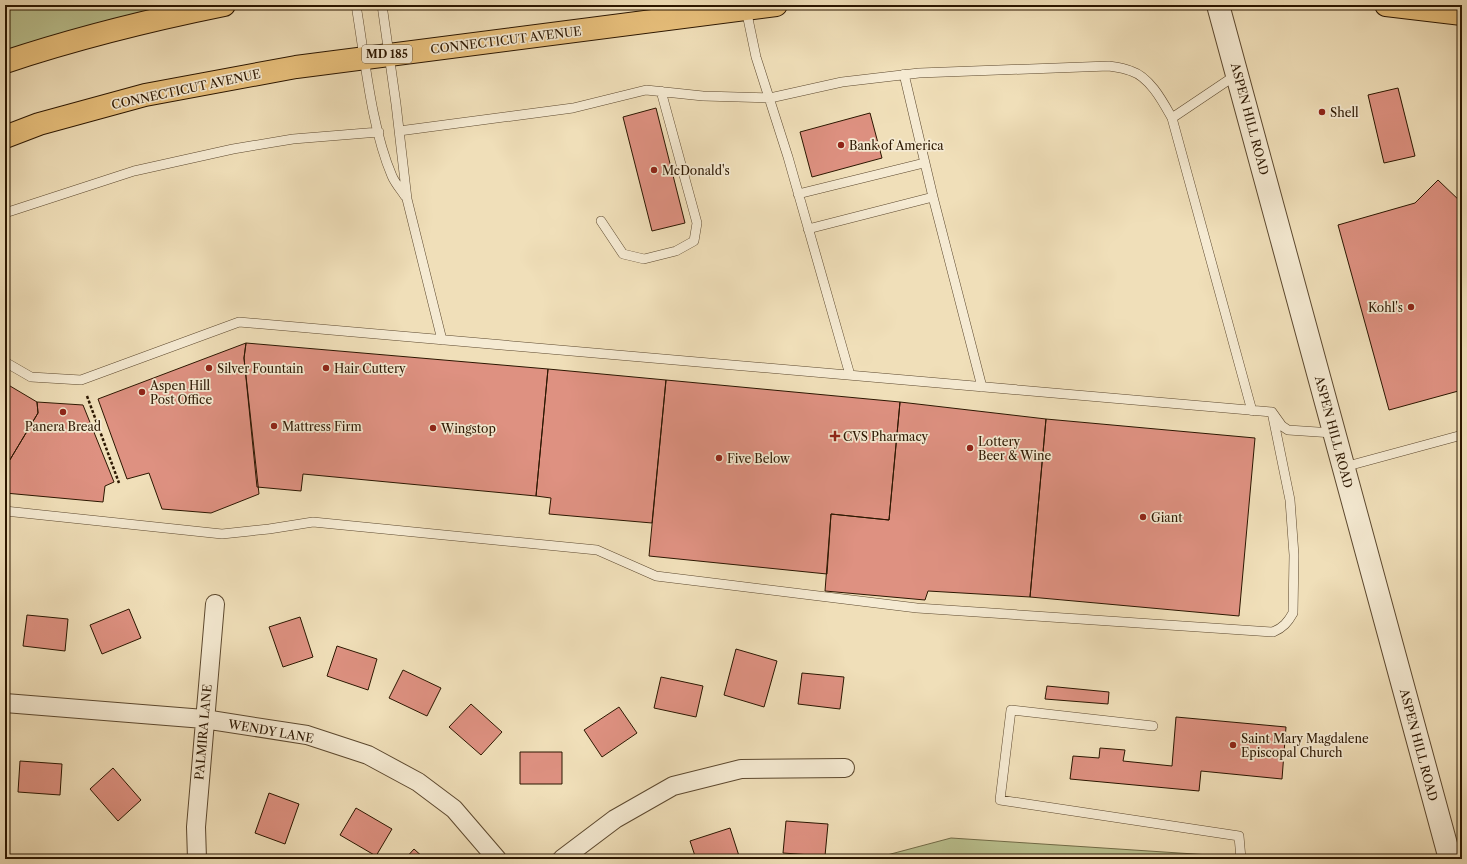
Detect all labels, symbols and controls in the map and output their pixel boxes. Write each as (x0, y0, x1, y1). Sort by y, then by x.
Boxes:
street label: CONNECTICUT AVENUE (430, 23, 582, 57)
road number: MD 185 (362, 45, 412, 63)
street label: ASPEN HILL ROAD (1228, 60, 1272, 177)
street label: CONNECTICUT AVENUE (110, 66, 262, 112)
place label: Shell (1330, 105, 1359, 120)
marker: Shell (1317, 107, 1327, 117)
place label: Bank of America (849, 138, 944, 153)
marker: Bank of America (836, 140, 846, 150)
place label: McDonald's (662, 163, 730, 178)
marker: McDonald's (649, 165, 659, 175)
place label: Kohl's (1368, 300, 1403, 315)
marker: Kohl's (1406, 302, 1416, 312)
place label: Silver Fountain (217, 361, 304, 376)
place label: Hair Cuttery (334, 361, 406, 376)
marker: Silver Fountain (204, 363, 214, 373)
marker: Hair Cuttery (321, 363, 331, 373)
street label: ASPEN HILL ROAD (1312, 373, 1356, 490)
place label: Aspen Hill Post Office (149, 378, 212, 407)
marker: Aspen Hill Post Office (137, 387, 147, 397)
marker: Panera Bread (58, 407, 68, 417)
place label: Panera Bread (25, 419, 102, 434)
place label: Mattress Firm (282, 419, 362, 434)
marker: Mattress Firm (269, 421, 279, 431)
place label: Wingstop (440, 421, 496, 436)
marker: Wingstop (428, 423, 438, 433)
place label: CVS Pharmacy (843, 429, 929, 444)
marker: CVS Pharmacy (830, 431, 840, 441)
place label: Lottery Beer & Wine (978, 434, 1052, 463)
marker: Lottery Beer & Wine (965, 443, 975, 453)
place label: Five Below (727, 451, 791, 466)
marker: Five Below (714, 453, 724, 463)
place label: Giant (1151, 510, 1183, 525)
marker: Giant (1138, 512, 1148, 522)
street label: PALMIRA LANE (191, 684, 215, 780)
street label: ASPEN HILL ROAD (1397, 686, 1441, 803)
street label: WENDY LANE (226, 716, 315, 746)
place label: Saint Mary Magdalene Episcopal Church (1241, 731, 1369, 760)
marker: Saint Mary Magdalene Episcopal Church (1228, 740, 1238, 750)

